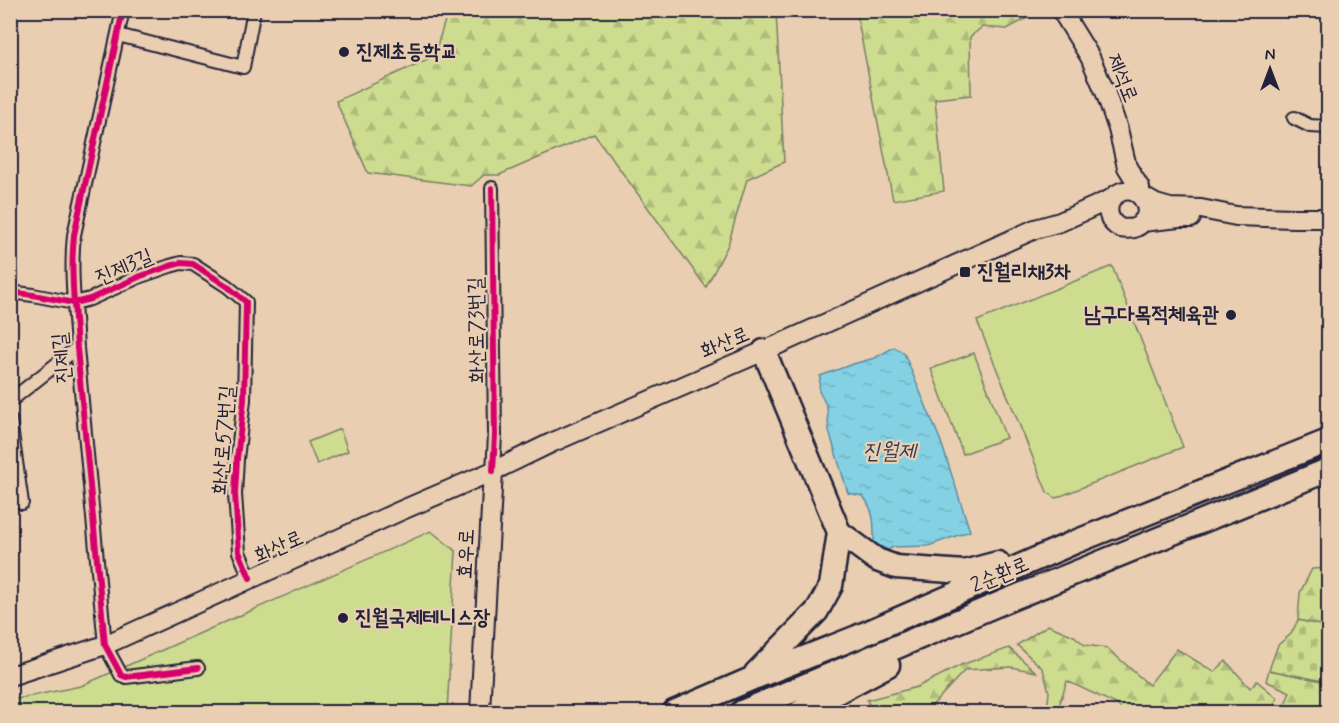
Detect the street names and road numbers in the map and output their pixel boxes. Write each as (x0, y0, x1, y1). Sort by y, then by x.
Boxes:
street label: 제석로 (1100, 49, 1144, 107)
street label: 진제3길 (91, 242, 157, 292)
street label: 화산로73번길 (462, 276, 492, 384)
street label: 화산로 (696, 320, 754, 366)
street label: 진제길 (46, 331, 78, 384)
street label: 화산로57번길 (206, 384, 242, 496)
street label: 화산로 (250, 524, 308, 570)
street label: 효우로 (451, 528, 481, 580)
street label: 2순환로 (966, 550, 1034, 600)

